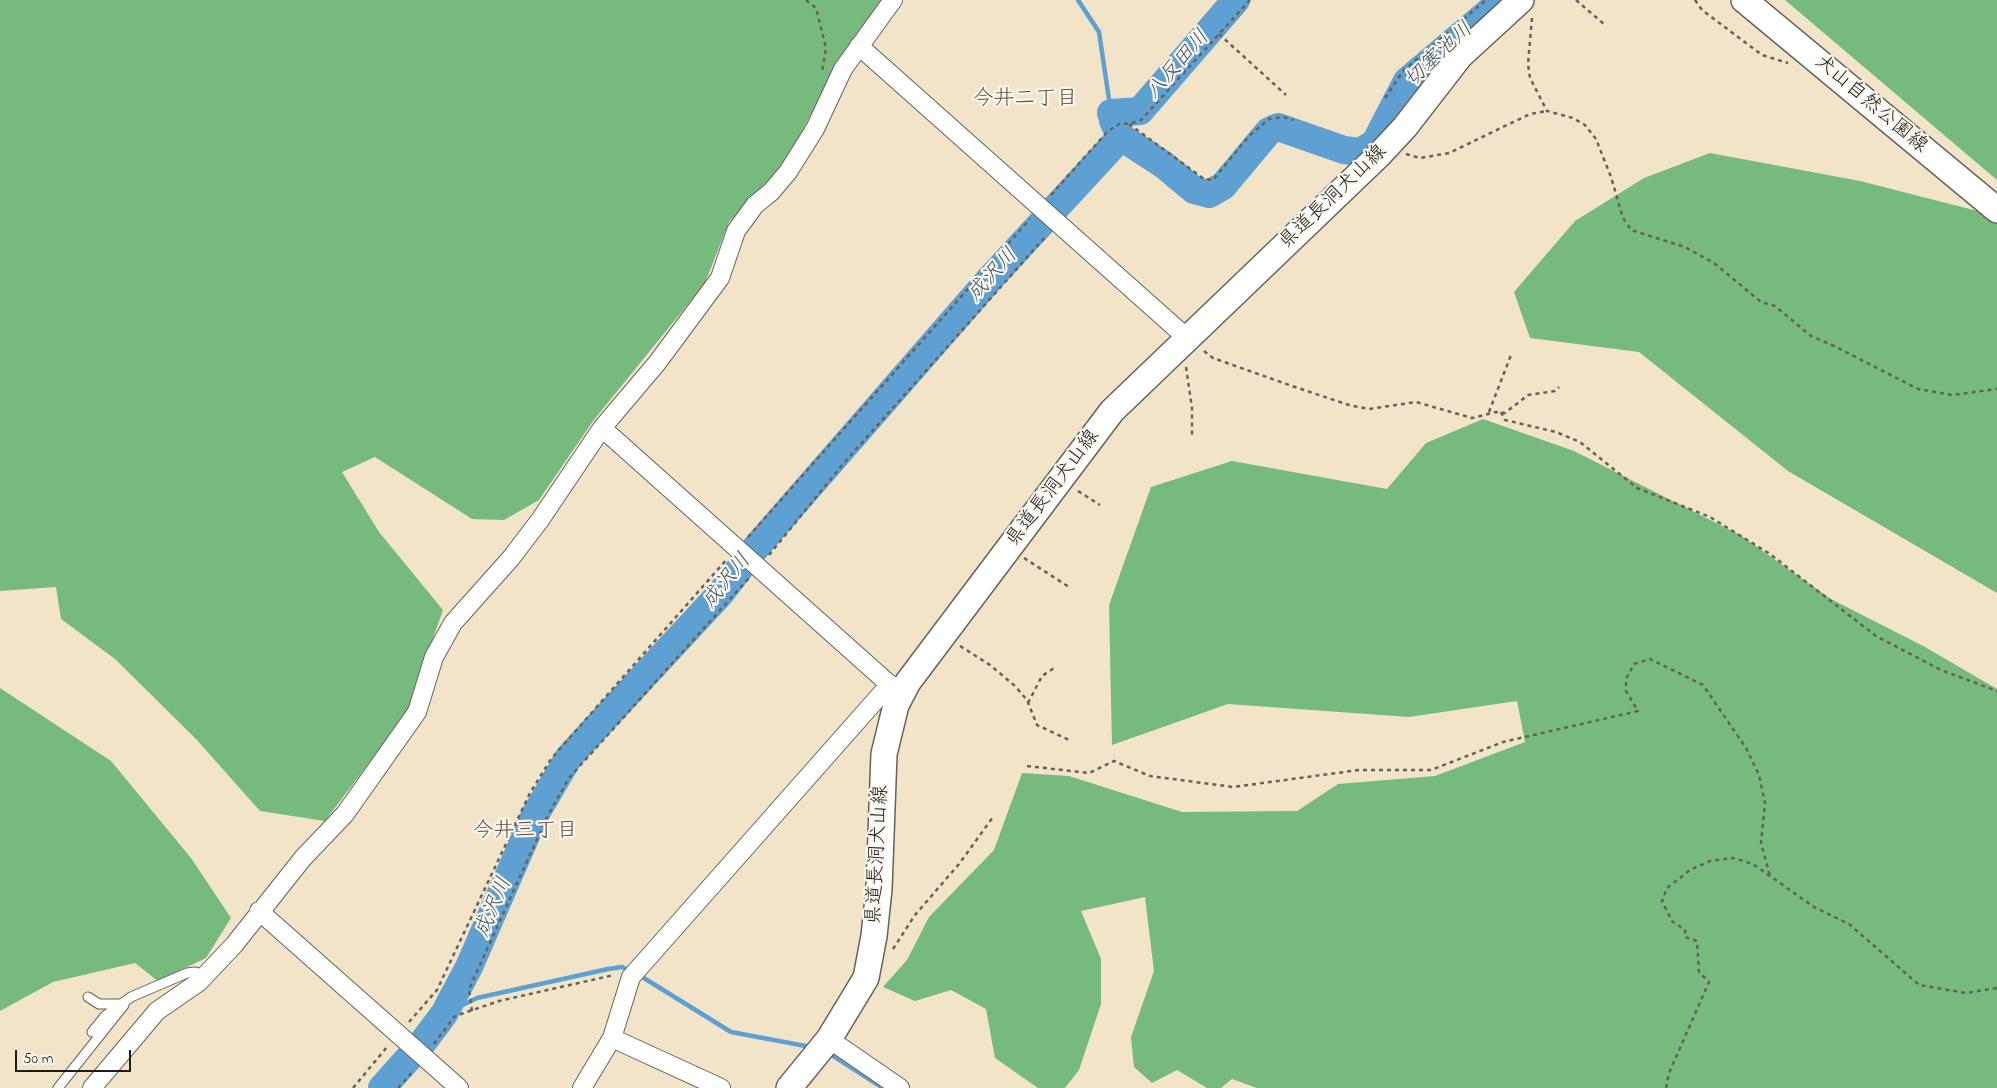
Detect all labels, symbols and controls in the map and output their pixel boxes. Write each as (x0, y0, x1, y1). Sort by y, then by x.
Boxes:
water label: 切塞池川 (1401, 18, 1479, 94)
water label: 八反田川 (1142, 26, 1216, 106)
street label: 犬山自然公園線 (1809, 51, 1931, 159)
district label: 今井二丁目 (973, 88, 1077, 114)
street label: 県道長洞犬山線 (1275, 141, 1393, 255)
water label: 成沢川 (964, 244, 1024, 308)
street label: 県道長洞犬山線 (1002, 426, 1106, 552)
water label: 成沢川 (698, 550, 758, 614)
street label: 県道長洞犬山線 (863, 784, 895, 926)
district label: 今井三丁目 (473, 820, 577, 846)
water label: 成沢川 (471, 874, 519, 942)
scale bar (18, 1040, 134, 1072)
text: 50 m (23, 1048, 53, 1070)

